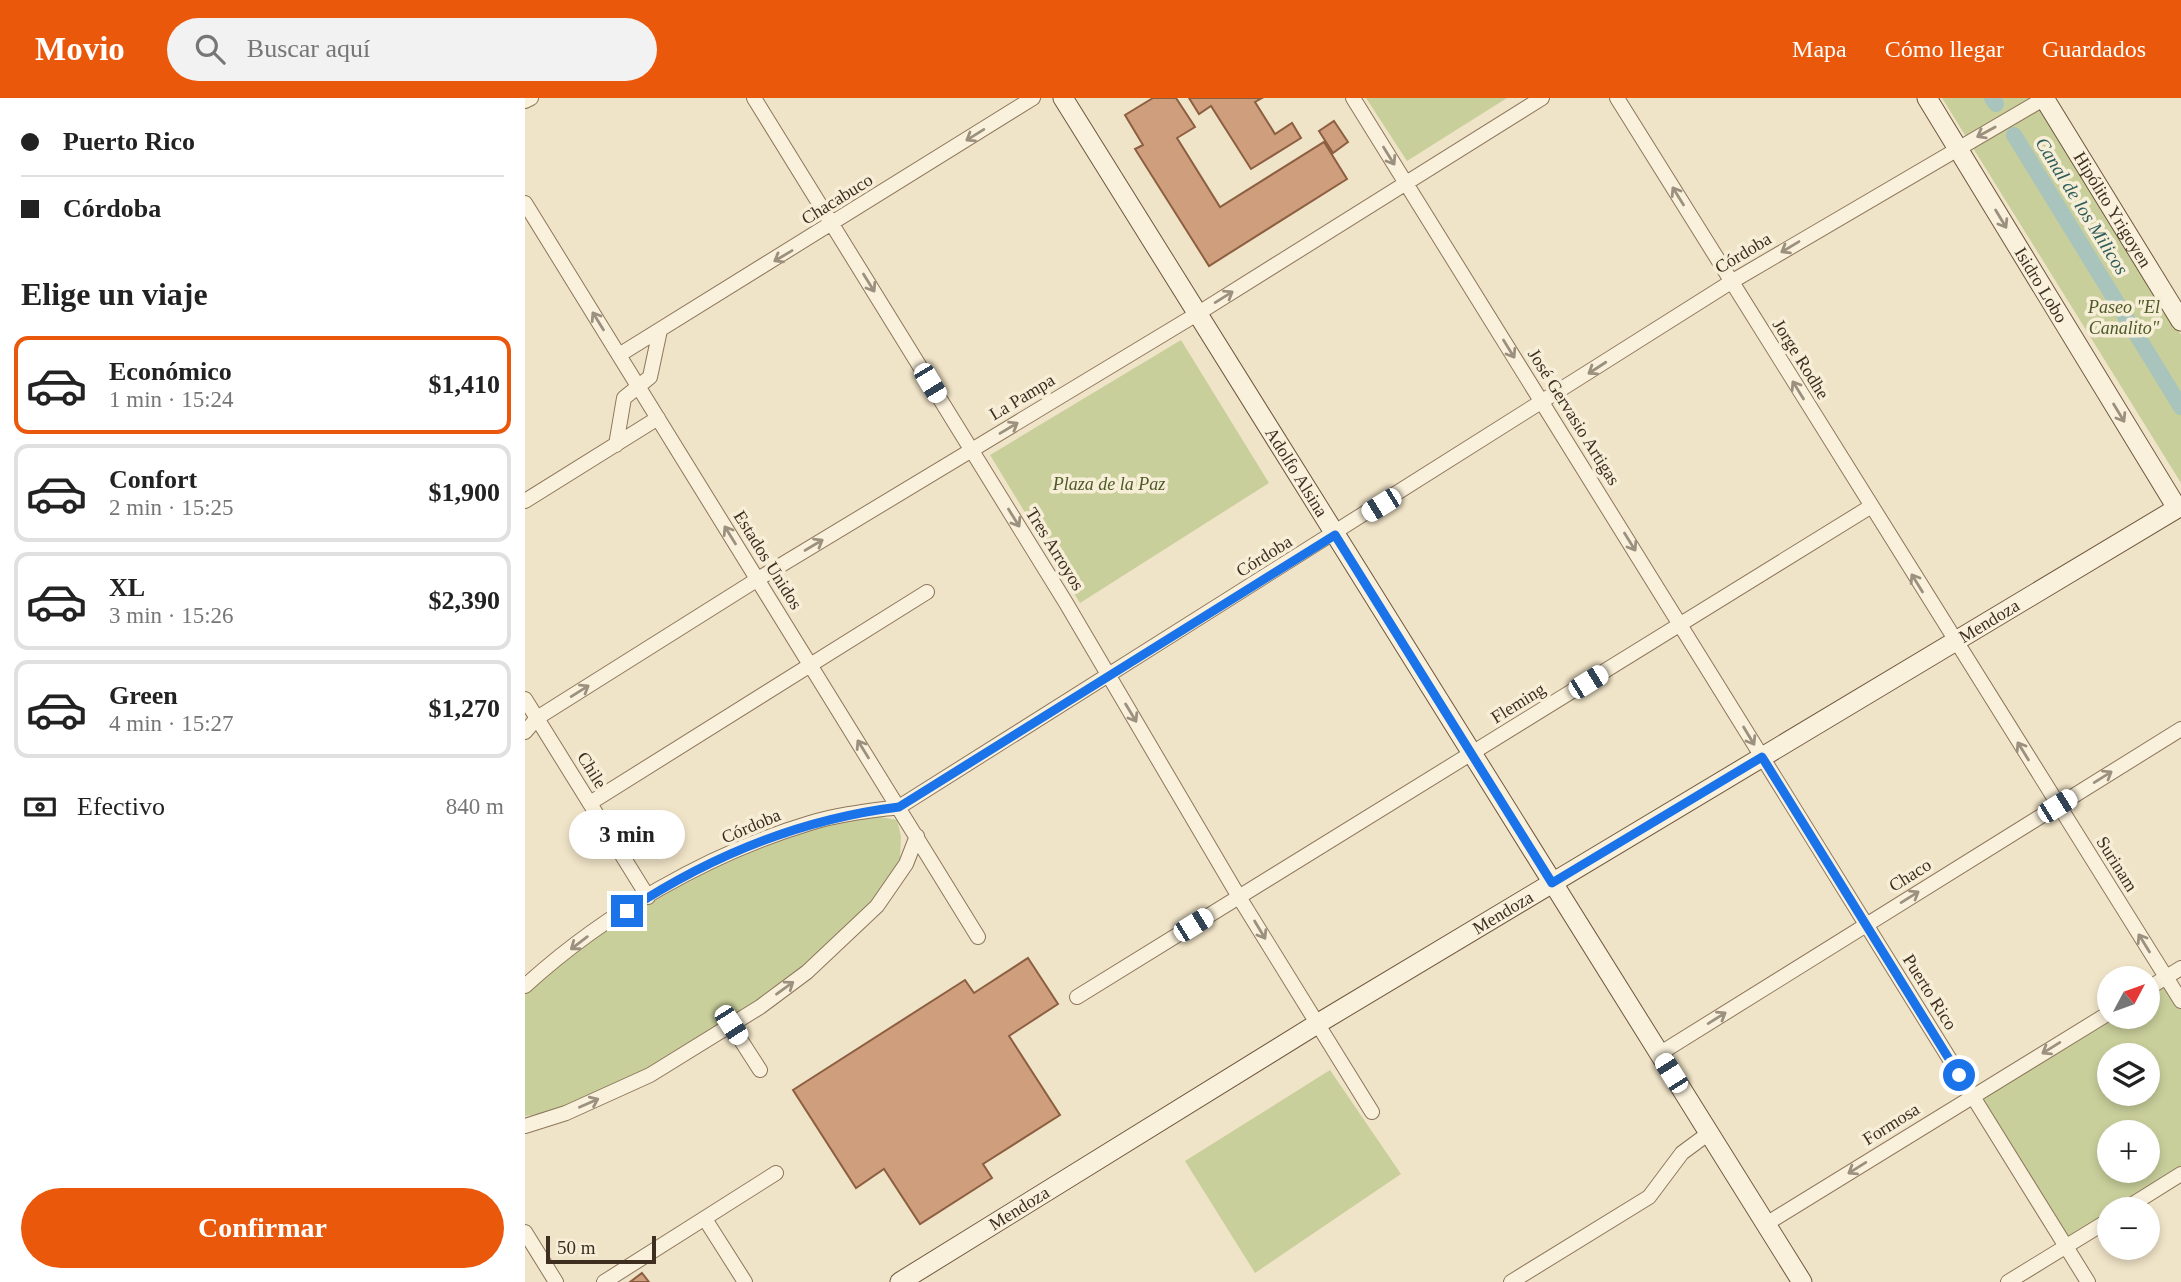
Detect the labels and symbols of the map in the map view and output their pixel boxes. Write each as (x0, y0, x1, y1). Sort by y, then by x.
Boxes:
one-way arrow (1976, 125, 1996, 139)
one-way arrow (966, 128, 986, 142)
water label: Canal de los Milicos (2031, 134, 2133, 278)
one-way arrow (1381, 146, 1396, 165)
street label: Hipólito Yrigoyen (2070, 148, 2156, 271)
street label: Chacabuco (798, 169, 876, 229)
one-way arrow (1670, 187, 1684, 207)
one-way arrow (1994, 209, 2008, 229)
street label: Córdoba (1711, 228, 1775, 278)
one-way arrow (1780, 241, 1800, 255)
street label: Isidro Lobo (2010, 244, 2072, 326)
one-way arrow (773, 249, 793, 263)
one-way arrow (862, 272, 876, 292)
one-way arrow (1214, 289, 1234, 303)
park label: Paseo "El Canalito" (2087, 297, 2160, 338)
one-way arrow (590, 311, 604, 331)
street label: Jorge Rodhe (1769, 315, 1833, 403)
one-way arrow (1502, 339, 1517, 358)
street label: José Gervasio Artigas (1524, 345, 1624, 489)
car (911, 360, 950, 406)
one-way arrow (1588, 360, 1607, 375)
street label: La Pampa (986, 370, 1058, 424)
one-way arrow (1790, 380, 1804, 400)
one-way arrow (2112, 403, 2126, 423)
one-way arrow (999, 421, 1019, 435)
street label: Adolfo Alsina (1261, 424, 1332, 520)
park label: Plaza de la Paz (1052, 474, 1165, 494)
car (1358, 485, 1405, 525)
street label: Tres Arroyos (1022, 504, 1088, 594)
street label: Estados Unidos (730, 507, 806, 613)
one-way arrow (1007, 508, 1021, 528)
one-way arrow (723, 525, 737, 545)
street label: Córdoba (1232, 531, 1296, 581)
one-way arrow (1622, 532, 1637, 551)
one-way arrow (804, 538, 824, 552)
one-way arrow (1910, 574, 1925, 593)
street label: Mendoza (1955, 595, 2023, 647)
car (1565, 662, 1612, 702)
street label: Fleming (1487, 679, 1549, 727)
one-way arrow (569, 684, 589, 698)
one-way arrow (1124, 703, 1138, 723)
one-way arrow (1742, 725, 1756, 745)
one-way arrow (856, 739, 870, 759)
one-way arrow (2015, 742, 2030, 761)
street label: Chile (573, 748, 611, 792)
one-way arrow (2093, 770, 2113, 784)
car (2034, 786, 2081, 826)
street label: Córdoba (719, 805, 783, 847)
callout: 3 min (569, 810, 685, 858)
street label: Surinam (2092, 833, 2142, 895)
street label: Chaco (1885, 854, 1935, 896)
street label: Mendoza (1469, 887, 1537, 938)
one-way arrow (1900, 890, 1920, 904)
route end (611, 895, 643, 927)
car (1170, 905, 1217, 945)
one-way arrow (1252, 920, 1267, 939)
one-way arrow (2137, 934, 2151, 954)
one-way arrow (570, 936, 589, 950)
street label: Puerto Rico (1899, 950, 1961, 1034)
north arrow (2097, 966, 2159, 1029)
one-way arrow (775, 981, 794, 996)
car (711, 1002, 752, 1048)
one-way arrow (1707, 1010, 1726, 1025)
one-way arrow (2041, 1042, 2061, 1056)
car (1651, 1050, 1692, 1096)
route start (1943, 1059, 1975, 1091)
one-way arrow (578, 1096, 599, 1109)
street label: Formosa (1859, 1099, 1923, 1149)
one-way arrow (1848, 1161, 1868, 1175)
street label: Mendoza (985, 1182, 1053, 1234)
scale bar (546, 1233, 656, 1265)

